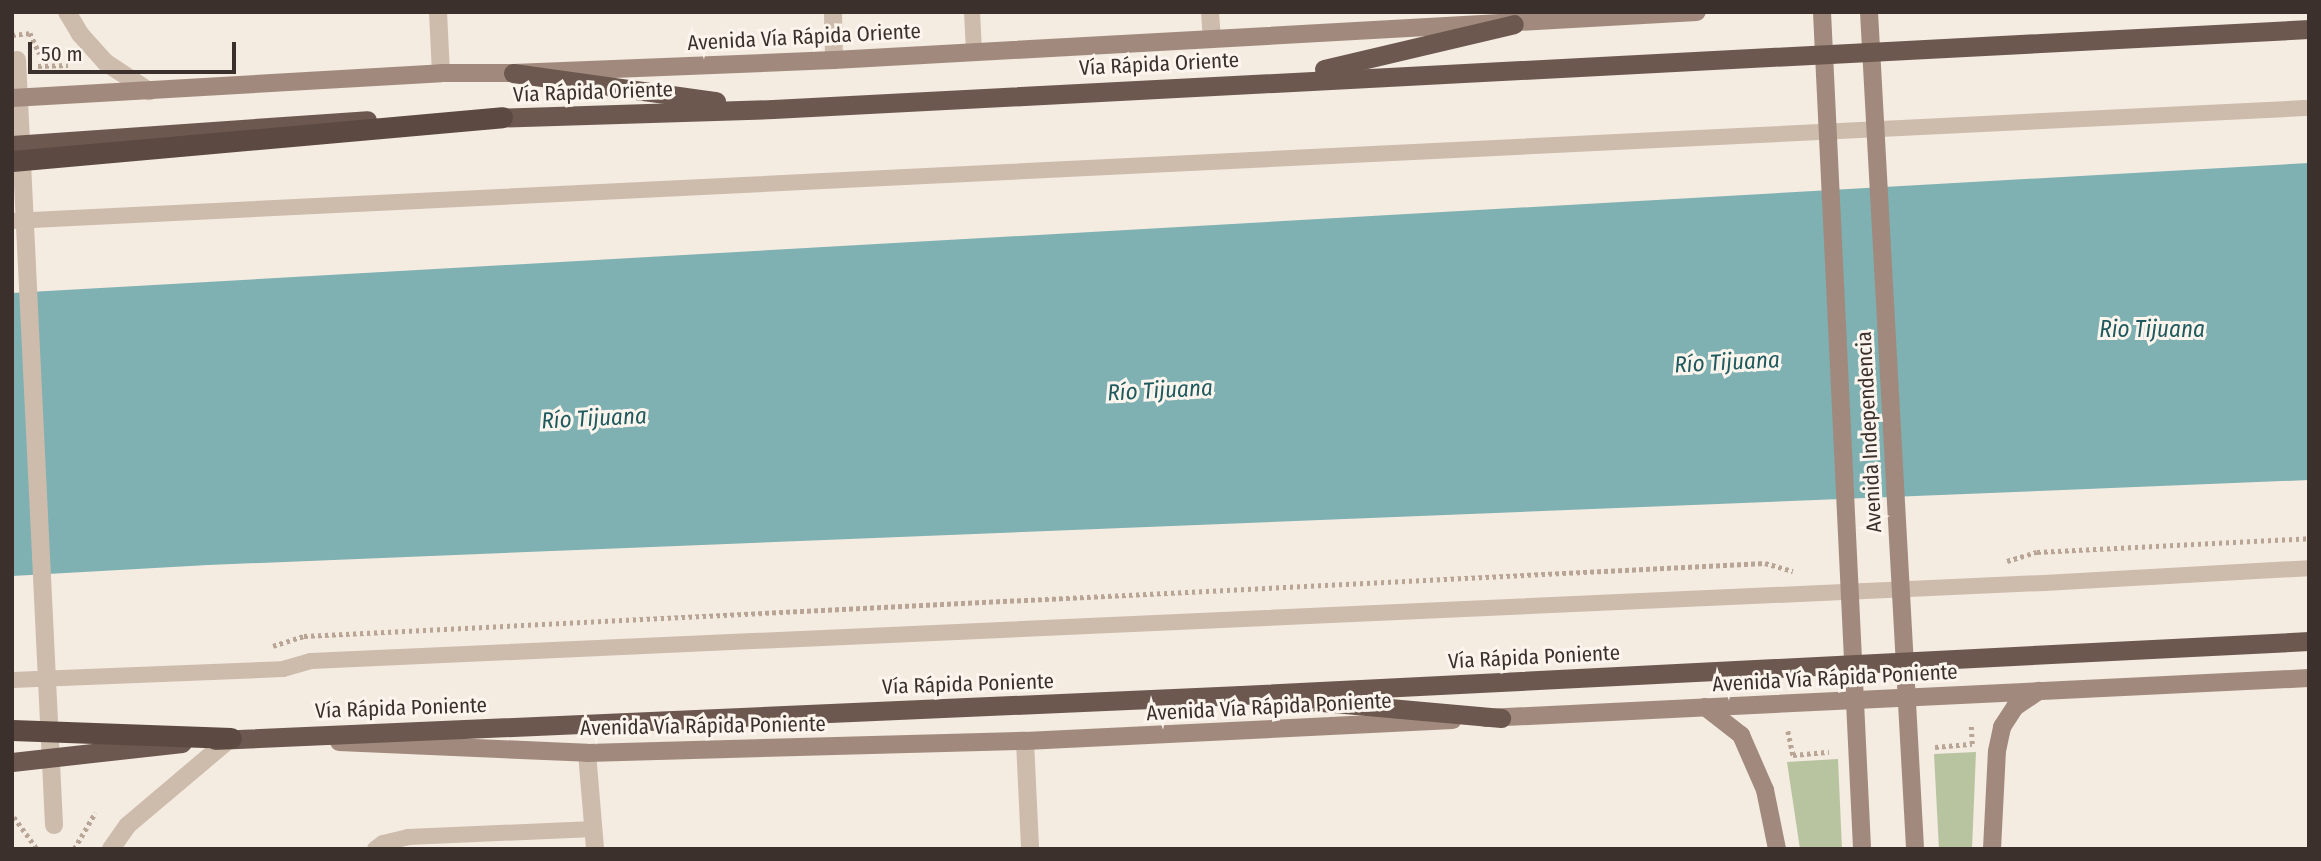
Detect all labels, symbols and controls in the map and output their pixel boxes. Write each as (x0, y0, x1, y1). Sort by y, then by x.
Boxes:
street label: Avenida Vía Rápida Oriente (687, 18, 921, 56)
scale bar (32, 28, 240, 72)
text: 50 m (41, 41, 83, 67)
street label: Vía Rápida Oriente (1078, 47, 1240, 81)
street label: Vía Rápida Oriente (513, 77, 673, 107)
water label: Rio Tijuana (2099, 315, 2205, 343)
street label: Avenida Independencia (1851, 331, 1887, 533)
water label: Río Tijuana (1674, 345, 1780, 379)
water label: Río Tijuana (1107, 373, 1213, 407)
water label: Río Tijuana (541, 401, 647, 435)
street label: Vía Rápida Poniente (1447, 640, 1621, 674)
street label: Avenida Vía Rápida Poniente (1712, 659, 1958, 697)
street label: Vía Rápida Poniente (882, 668, 1054, 700)
street label: Avenida Vía Rápida Poniente (1146, 688, 1392, 726)
street label: Vía Rápida Poniente (315, 692, 487, 724)
street label: Avenida Vía Rápida Poniente (580, 711, 826, 741)

